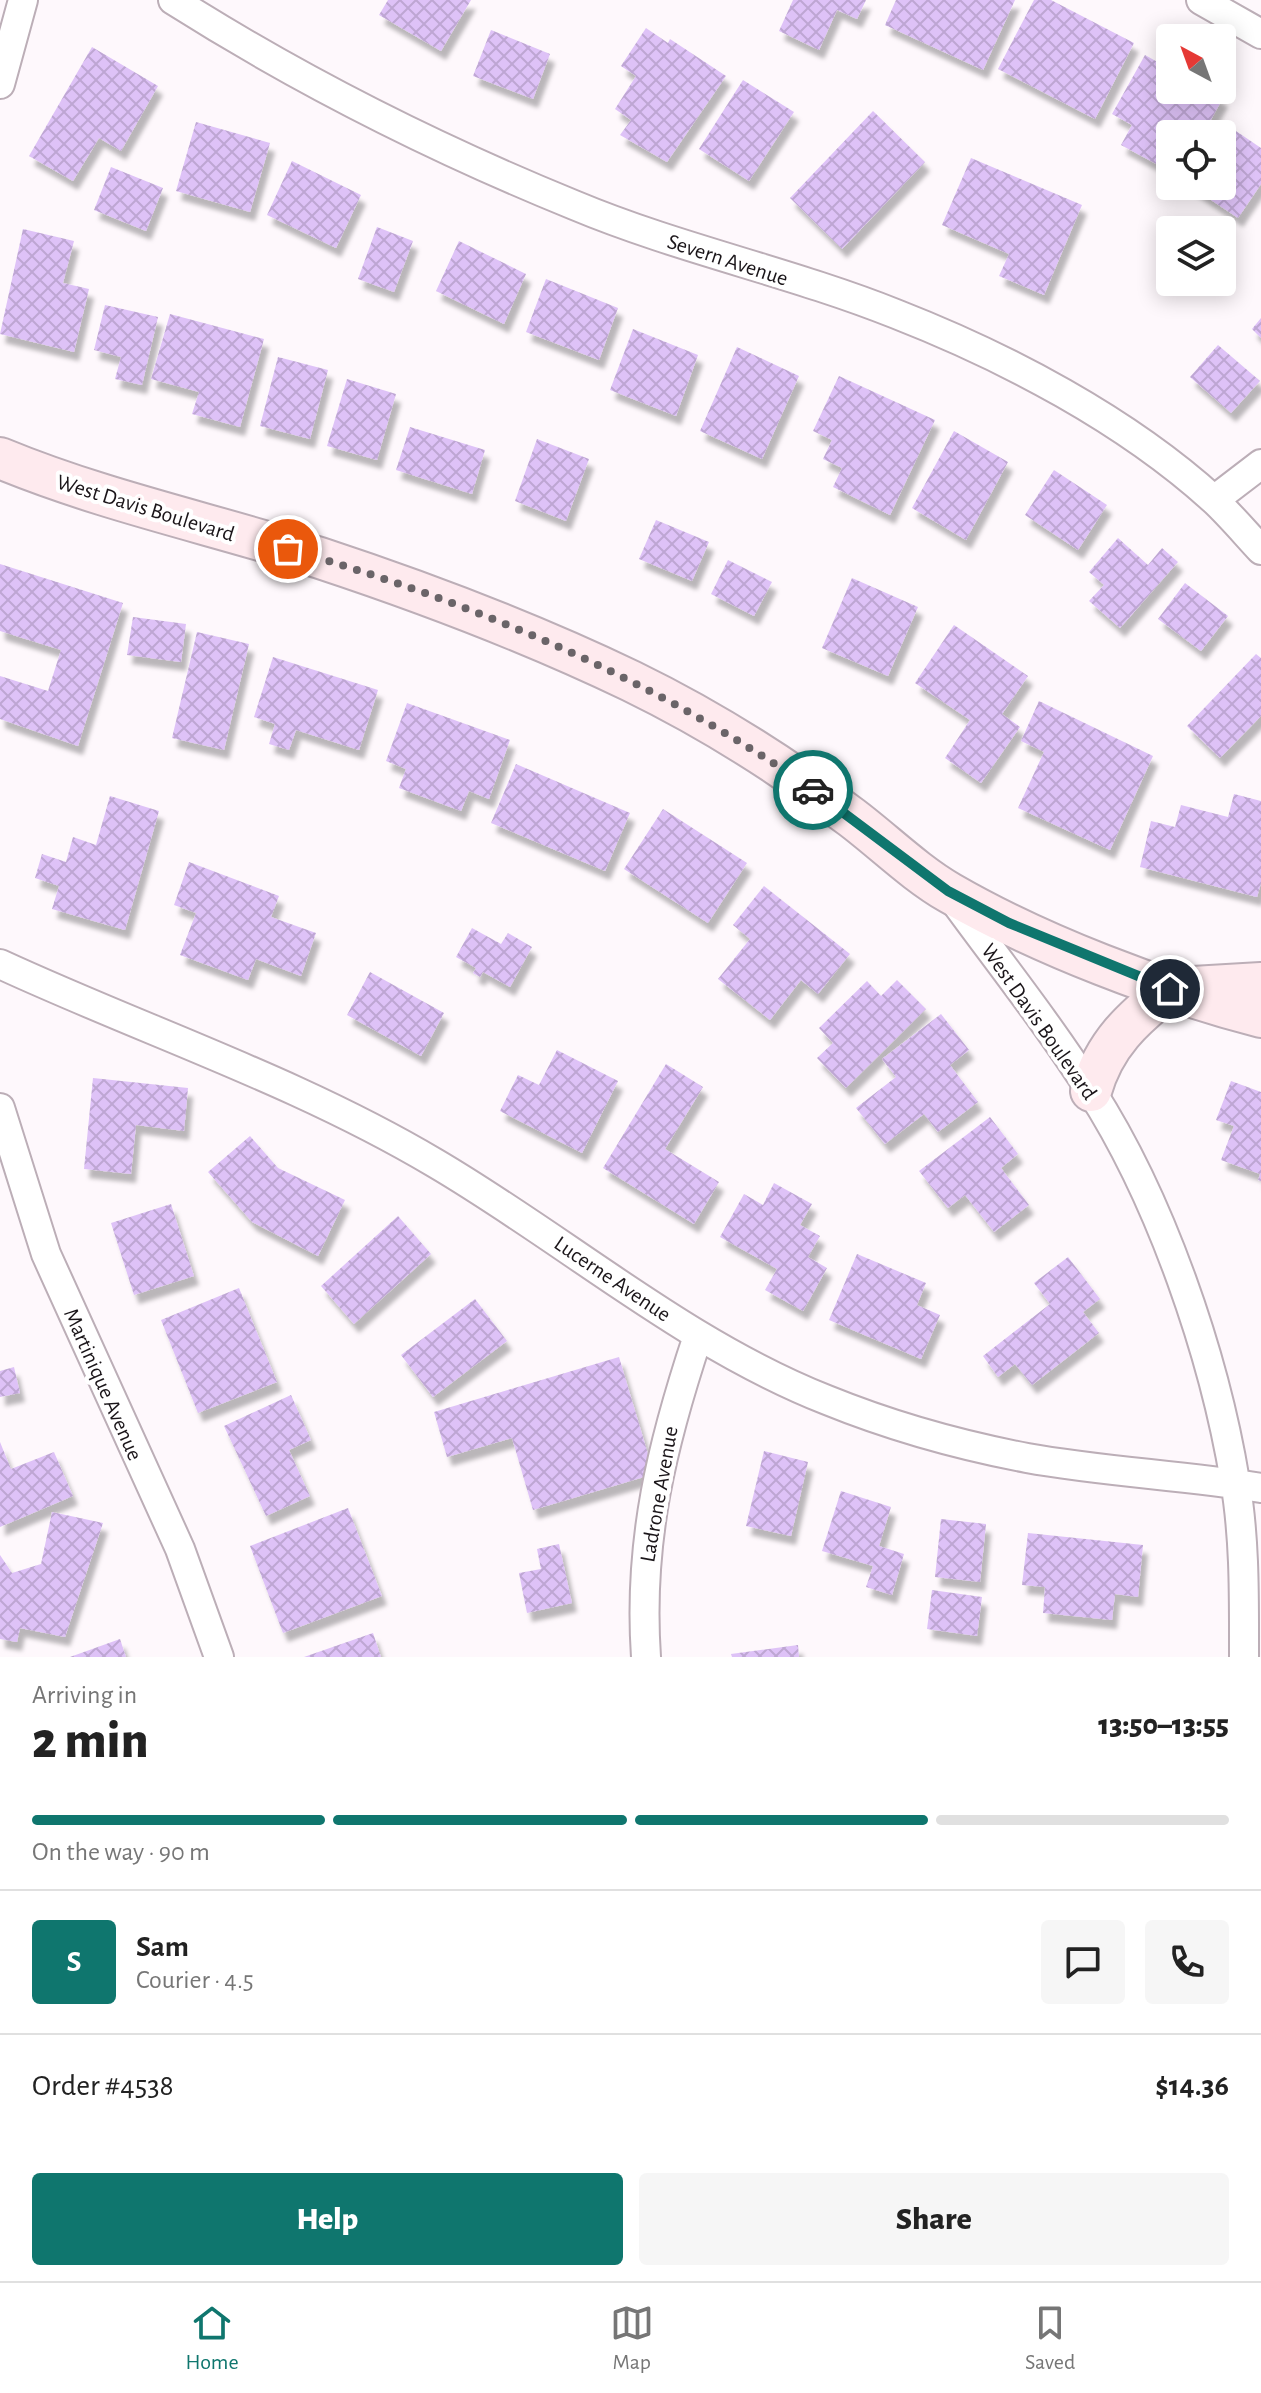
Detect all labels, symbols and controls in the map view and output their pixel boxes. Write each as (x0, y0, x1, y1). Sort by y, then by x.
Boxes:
north arrow (1156, 24, 1236, 104)
map controls (1156, 24, 1236, 296)
button: locate (1156, 120, 1236, 200)
button: layers (1156, 216, 1236, 296)
street label: Severn Avenue (665, 230, 791, 290)
street label: West Davis Boulevard (54, 470, 237, 545)
pin (254, 515, 322, 583)
icon: bag (266, 527, 310, 571)
courier (773, 750, 853, 830)
icon: car (791, 768, 835, 812)
street label: West Davis Boulevard (977, 940, 1101, 1104)
pin (1136, 955, 1204, 1023)
icon: home (1148, 967, 1192, 1011)
street label: Lucerne Avenue (550, 1232, 675, 1326)
street label: Martinique Avenue (60, 1305, 146, 1464)
street label: Ladrone Avenue (636, 1424, 682, 1564)
text: Arriving in (32, 1682, 137, 1708)
text: 13:50–13:55 (1098, 1710, 1229, 1740)
text: 2 min (32, 1715, 148, 1767)
text: On the way · 90 m (32, 1839, 210, 1865)
button: chat (1041, 1920, 1125, 2004)
button: phone (1145, 1920, 1229, 2004)
text: Sam (136, 1932, 189, 1962)
text: S (67, 1947, 81, 1977)
text: Courier · 4.5 (136, 1967, 254, 1993)
text: Order #4538 (32, 2071, 174, 2101)
text: $14.36 (1155, 2071, 1229, 2101)
button: Help (32, 2173, 623, 2265)
button: Share (639, 2173, 1229, 2265)
tab: Home (186, 2301, 239, 2375)
tab: Map (610, 2301, 654, 2375)
tab: Saved (1025, 2301, 1075, 2375)

